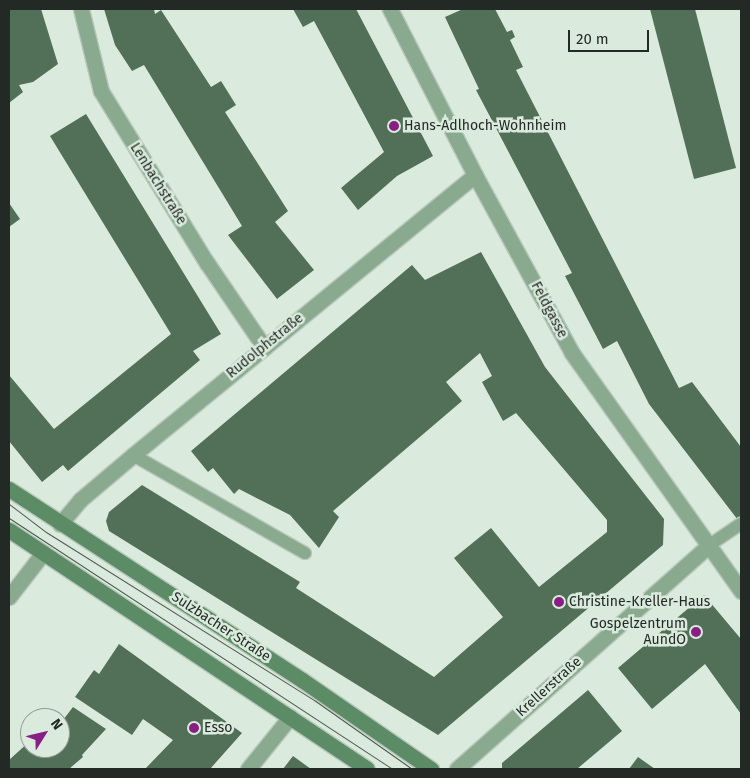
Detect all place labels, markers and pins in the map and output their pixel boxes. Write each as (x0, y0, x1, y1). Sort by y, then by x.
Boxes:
place label: Hans-Adlhoch-Wohnheim (404, 118, 566, 134)
marker: Hans-Adlhoch-Wohnheim (388, 120, 400, 132)
place label: Christine-Kreller-Haus (569, 594, 710, 610)
marker: Christine-Kreller-Haus (553, 596, 565, 608)
place label: Gospelzentrum AundO (590, 616, 686, 648)
marker: Gospelzentrum AundO (690, 626, 702, 638)
place label: Esso (204, 720, 233, 736)
marker: Esso (188, 722, 200, 734)

